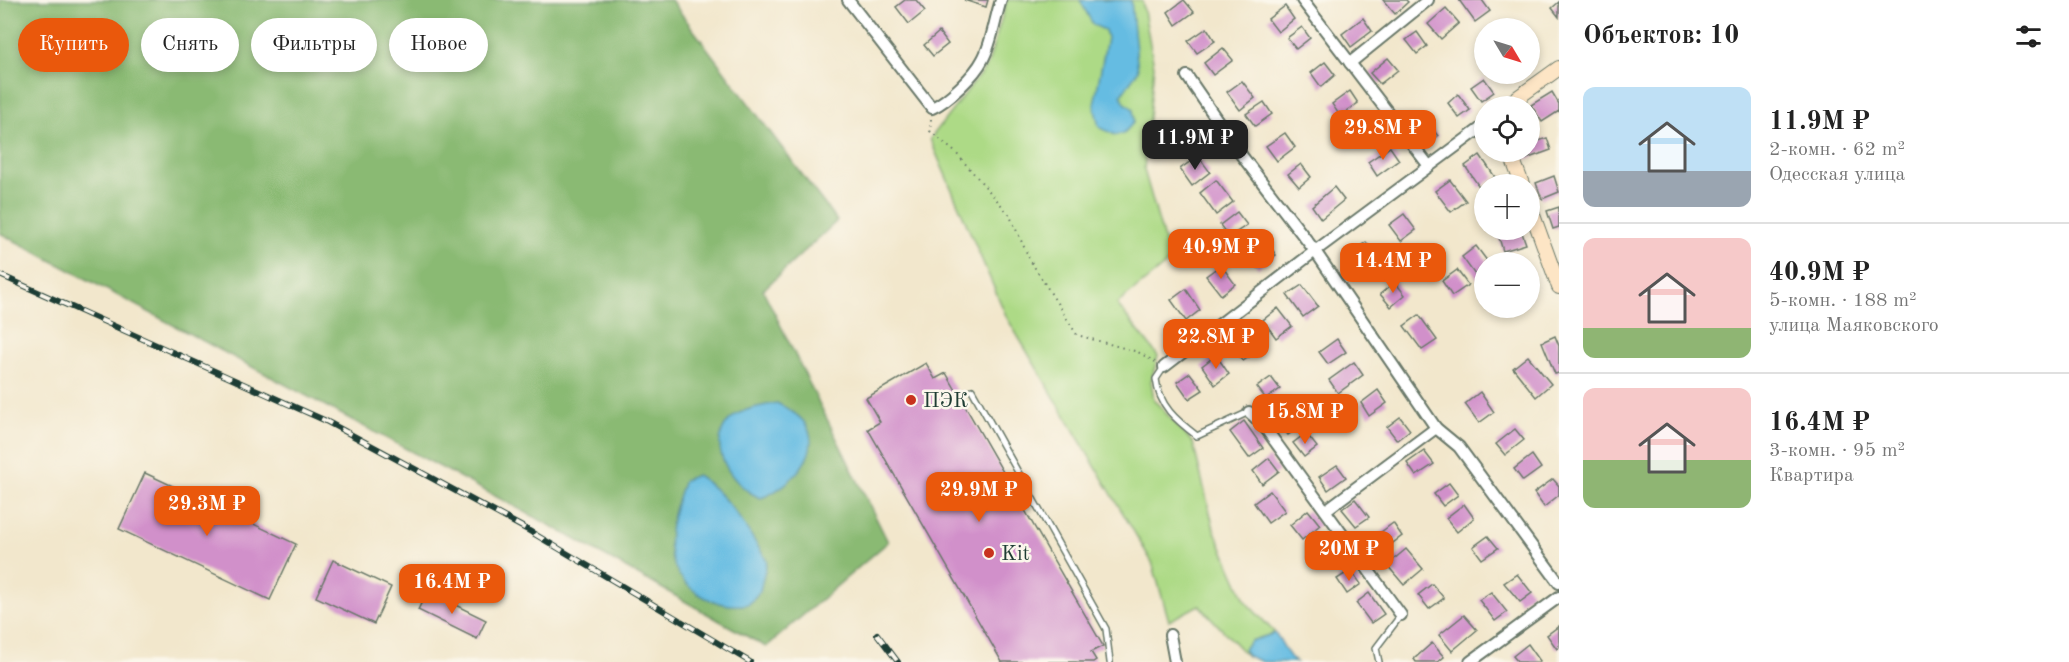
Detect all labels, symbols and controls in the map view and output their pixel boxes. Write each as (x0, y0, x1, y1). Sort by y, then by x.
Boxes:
chip: Купить (18, 18, 129, 72)
chip: Снять (141, 18, 239, 72)
chip: Фильтры (251, 18, 377, 72)
chip: Новое (389, 18, 488, 72)
north arrow (1474, 18, 1540, 84)
map controls (1474, 18, 1540, 318)
icon: filters (2012, 20, 2045, 53)
text: Объектов: 10 (1583, 23, 1739, 49)
button: locate (1474, 96, 1540, 162)
text: 11.9M ₽ (1769, 109, 1870, 135)
pin: 29.8M ₽ (1328, 110, 1438, 161)
icon: home (1631, 111, 1703, 183)
text: 29.8M ₽ (1344, 119, 1422, 139)
pin: 11.9M ₽ (1140, 120, 1250, 171)
text: 11.9M ₽ (1156, 129, 1234, 149)
text: 2-комн. · 62 m² (1769, 140, 1905, 160)
text: Одесская улица (1769, 165, 1905, 185)
button: + (1474, 174, 1540, 240)
pin: 40.9M ₽ (1166, 229, 1276, 280)
text: 40.9M ₽ (1182, 238, 1260, 258)
pin: 14.4M ₽ (1338, 243, 1448, 294)
text: 14.4M ₽ (1354, 252, 1432, 272)
button: − (1474, 252, 1540, 318)
text: 40.9M ₽ (1769, 260, 1870, 286)
icon: home (1631, 262, 1703, 334)
text: 5-комн. · 188 m² (1769, 291, 1917, 311)
text: улица Маяковского (1769, 316, 1939, 336)
pin: 22.8M ₽ (1161, 319, 1271, 370)
text: 22.8M ₽ (1177, 328, 1255, 348)
place label: ПЭК (923, 391, 968, 412)
marker: ПЭК (904, 393, 918, 407)
pin: 15.8M ₽ (1250, 394, 1360, 445)
text: 15.8M ₽ (1266, 403, 1344, 423)
text: 16.4M ₽ (1769, 410, 1870, 436)
icon: home (1631, 412, 1703, 484)
text: 3-комн. · 95 m² (1769, 441, 1905, 461)
text: Квартира (1769, 466, 1854, 486)
pin: 29.9M ₽ (924, 472, 1034, 523)
text: 29.9M ₽ (940, 481, 1018, 501)
pin: 29.3M ₽ (152, 486, 262, 537)
text: 29.3M ₽ (168, 495, 246, 515)
pin: 20M ₽ (1307, 531, 1391, 582)
text: 20M ₽ (1319, 540, 1379, 560)
place label: Kit (1001, 544, 1030, 565)
marker: Kit (982, 546, 996, 560)
pin: 16.4M ₽ (397, 564, 507, 615)
text: 16.4M ₽ (413, 573, 491, 593)

